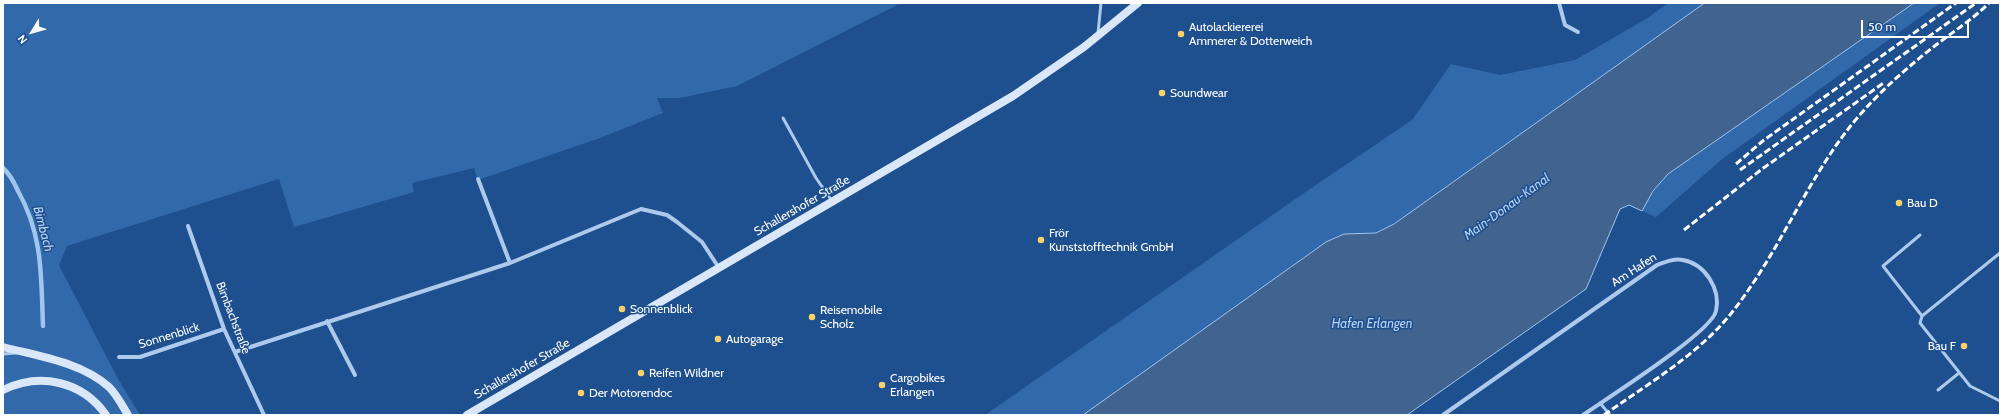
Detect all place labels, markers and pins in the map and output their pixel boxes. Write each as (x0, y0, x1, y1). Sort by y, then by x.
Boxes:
place label: Autolackiererei Ammerer & Dotterweich (1189, 20, 1312, 48)
marker: Autolackiererei Ammerer & Dotterweich (1176, 29, 1186, 39)
place label: Soundwear (1170, 86, 1228, 100)
marker: Soundwear (1157, 88, 1167, 98)
place label: Bau D (1907, 196, 1938, 210)
marker: Bau D (1894, 198, 1904, 208)
place label: Frör Kunststofftechnik GmbH (1049, 226, 1174, 254)
marker: Frör Kunststofftechnik GmbH (1036, 235, 1046, 245)
place label: Sonnenblick (630, 302, 693, 316)
place label: Reisemobile Scholz (820, 303, 882, 331)
marker: Sonnenblick (617, 304, 627, 314)
marker: Reisemobile Scholz (807, 312, 817, 322)
place label: Autogarage (726, 332, 783, 346)
marker: Autogarage (713, 334, 723, 344)
place label: Bau F (1928, 339, 1956, 353)
marker: Bau F (1959, 341, 1969, 351)
place label: Reifen Wildner (649, 366, 724, 380)
marker: Reifen Wildner (636, 368, 646, 378)
place label: Cargobikes Erlangen (890, 371, 945, 399)
marker: Cargobikes Erlangen (877, 380, 887, 390)
place label: Der Motorendoc (589, 386, 672, 400)
marker: Der Motorendoc (576, 388, 586, 398)

